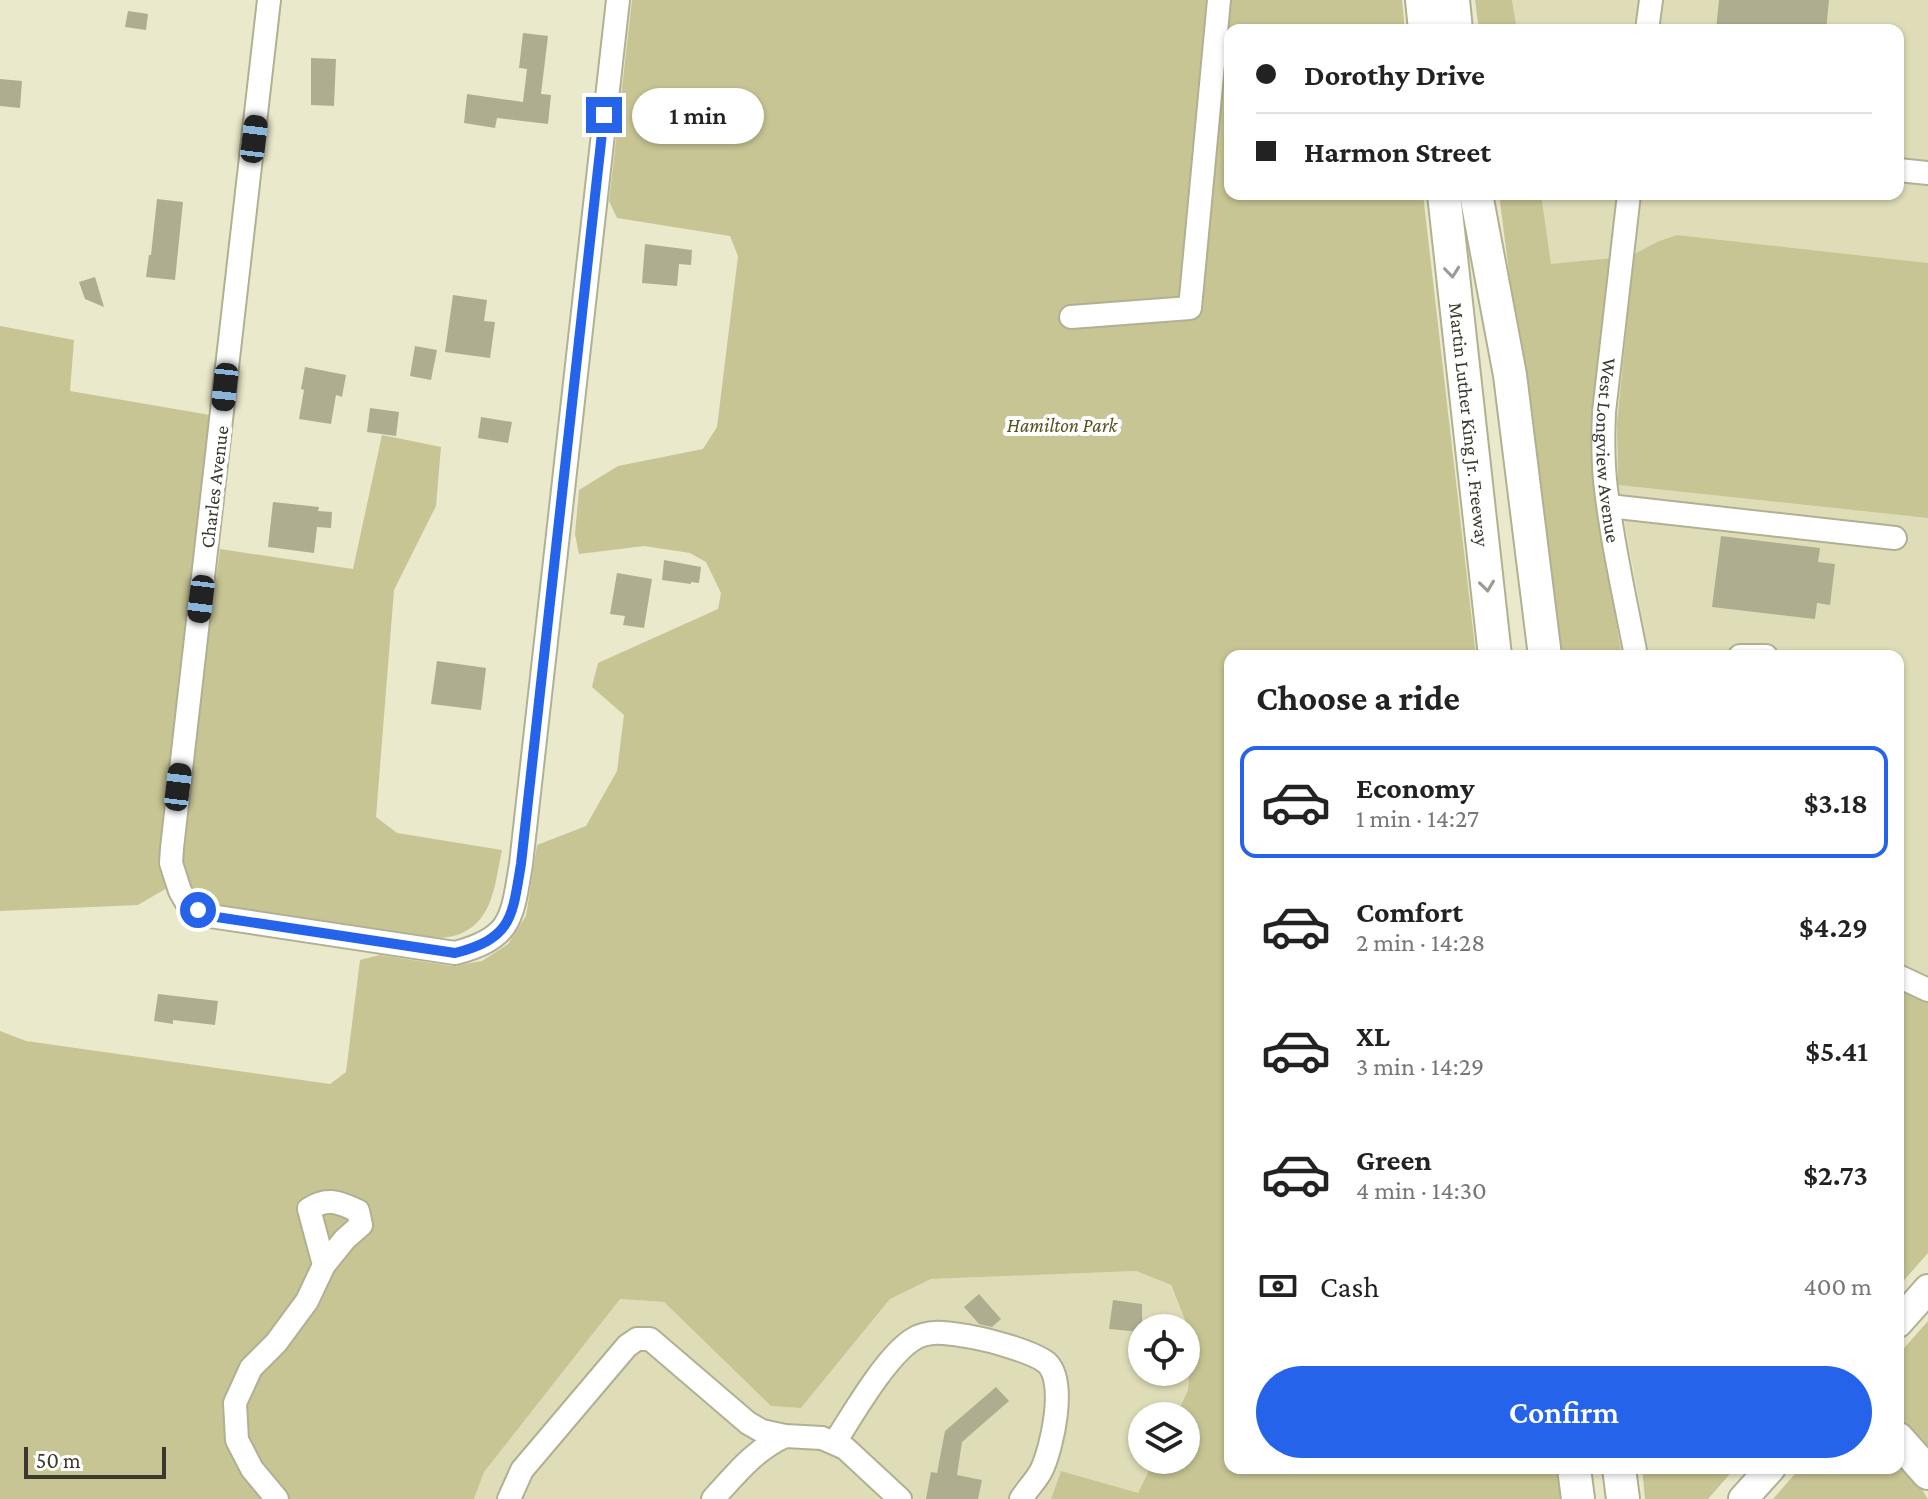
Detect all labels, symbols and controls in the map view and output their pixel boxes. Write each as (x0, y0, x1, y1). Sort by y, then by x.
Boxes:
text: Dorothy Drive (1304, 58, 1485, 91)
callout: 1 min (632, 87, 764, 143)
route end (586, 97, 622, 133)
text: 1 min (669, 101, 727, 130)
car (239, 114, 269, 164)
text: Harmon Street (1304, 135, 1491, 168)
one-way arrow (1444, 265, 1461, 278)
street label: Martin Luther King Jr. Freeway (1445, 301, 1494, 549)
street label: West Longview Avenue (1591, 357, 1625, 545)
car (211, 362, 239, 412)
park label: Hamilton Park (1007, 414, 1118, 436)
street label: Charles Avenue (196, 424, 232, 550)
car (186, 574, 216, 624)
one-way arrow (1478, 579, 1495, 593)
text: Choose a ride (1256, 678, 1460, 718)
car (163, 762, 193, 812)
icon: car (1260, 766, 1332, 838)
text: Economy (1356, 771, 1475, 804)
text: $3.18 (1804, 786, 1868, 819)
text: 1 min · 14:27 (1356, 804, 1479, 833)
icon: car (1260, 890, 1332, 962)
route start (180, 892, 216, 928)
text: Comfort (1356, 895, 1463, 928)
text: $4.29 (1799, 910, 1868, 943)
text: 2 min · 14:28 (1356, 928, 1485, 957)
icon: car (1260, 1014, 1332, 1086)
text: XL (1356, 1019, 1390, 1052)
text: $5.41 (1805, 1034, 1868, 1067)
text: 3 min · 14:29 (1356, 1052, 1484, 1081)
icon: car (1260, 1138, 1332, 1210)
text: Green (1356, 1143, 1432, 1176)
text: $2.73 (1803, 1158, 1868, 1191)
text: 4 min · 14:30 (1356, 1176, 1487, 1205)
icon: cash (1256, 1264, 1300, 1308)
text: Cash (1320, 1270, 1379, 1303)
text: 400 m (1804, 1272, 1872, 1301)
map controls (1128, 1314, 1200, 1474)
button: locate (1128, 1314, 1200, 1386)
button: Confirm (1256, 1366, 1872, 1458)
button: layers (1128, 1402, 1200, 1474)
scale bar (24, 1443, 166, 1479)
text: 50 m (36, 1448, 81, 1473)

